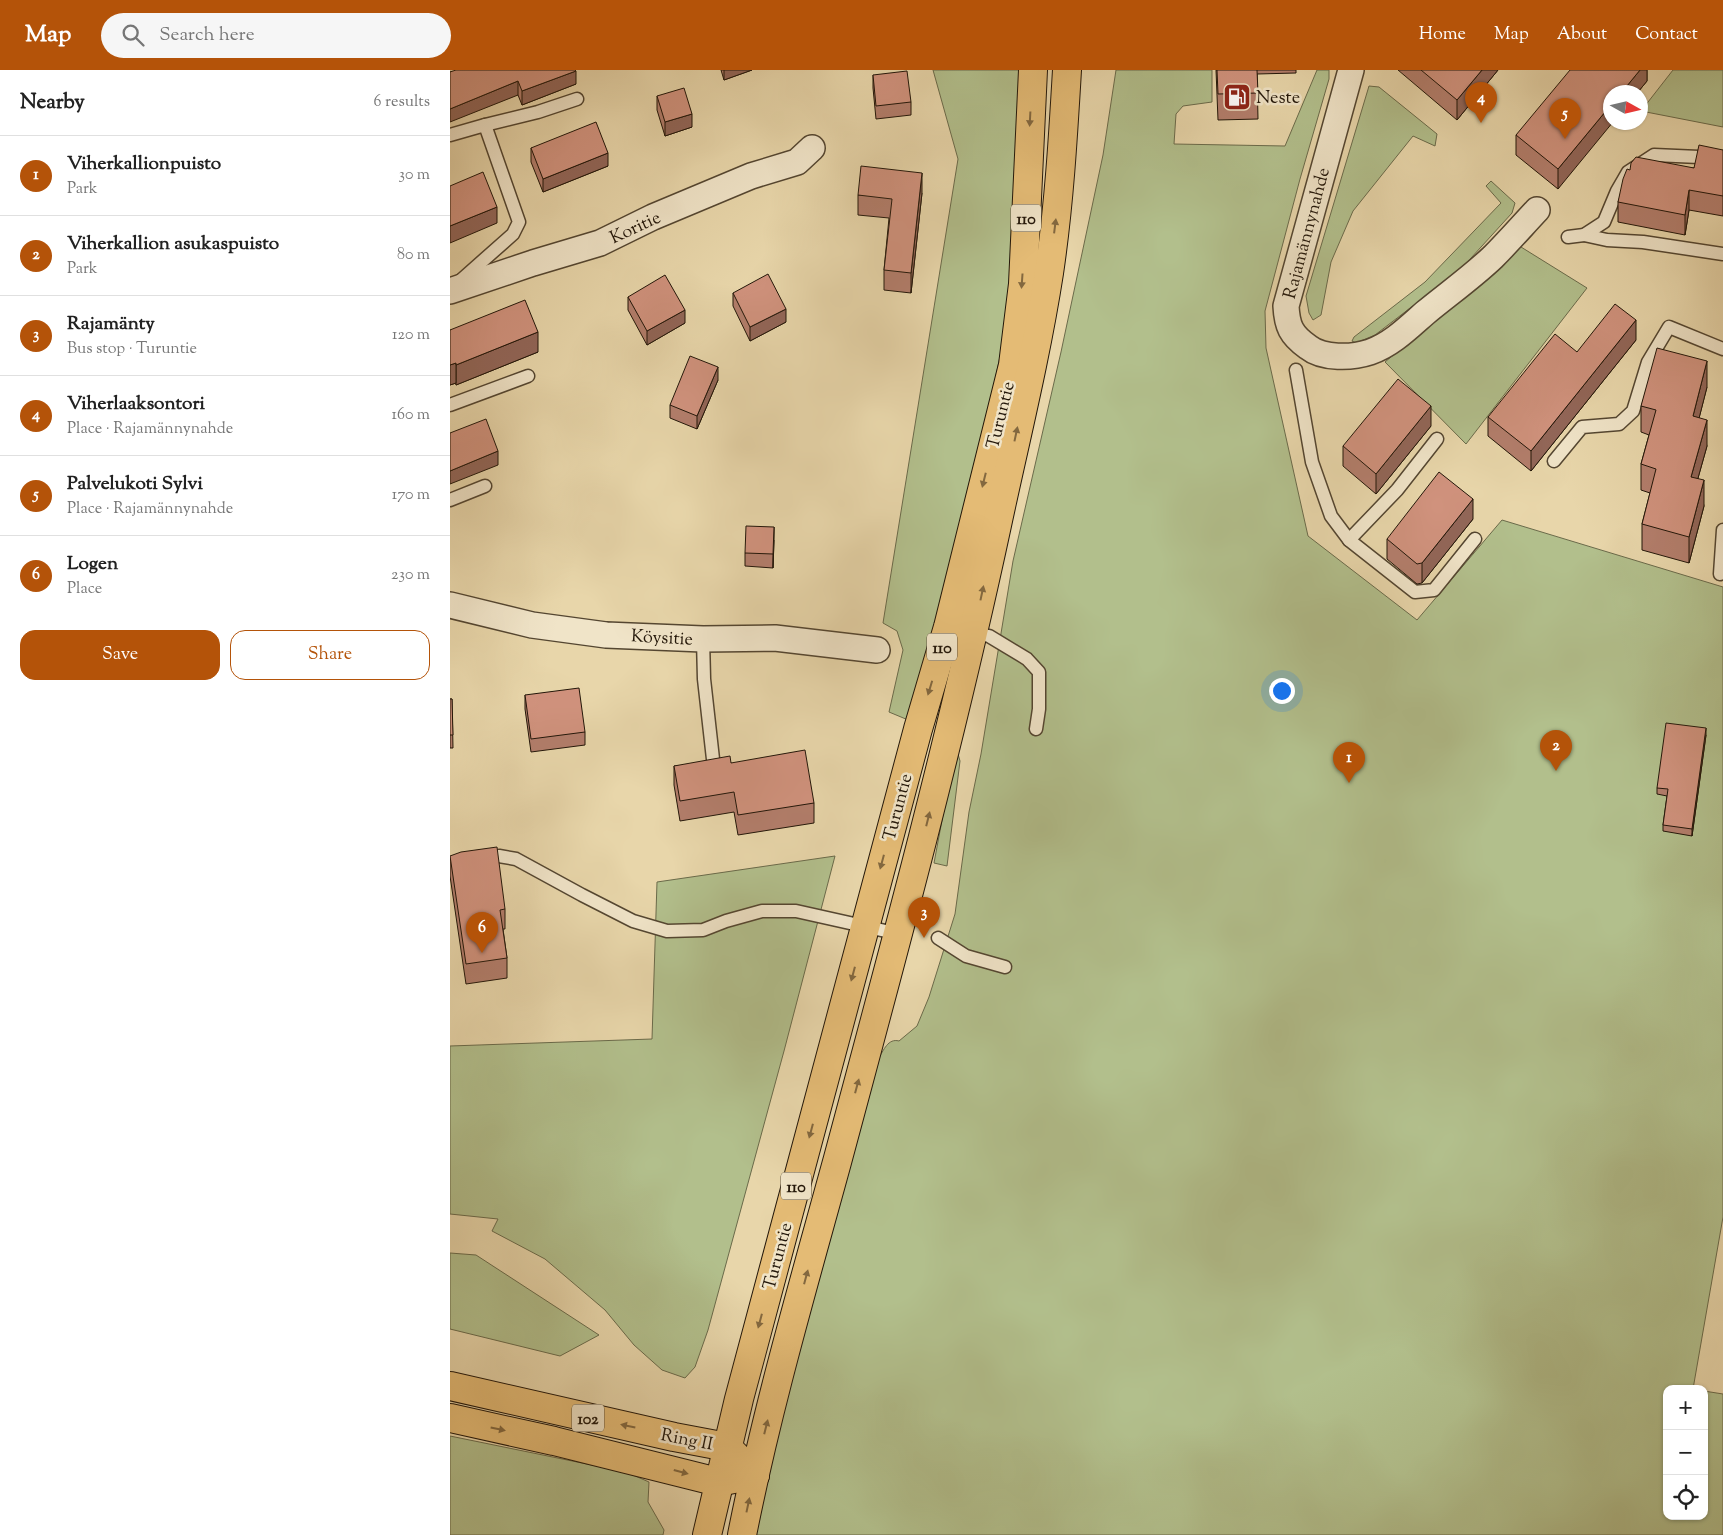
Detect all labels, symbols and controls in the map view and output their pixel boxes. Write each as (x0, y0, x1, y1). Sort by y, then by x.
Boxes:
search box (101, 13, 451, 58)
text: Map (25, 18, 71, 52)
icon: search (119, 21, 147, 49)
text: Search here (159, 22, 255, 49)
text: Home (1419, 22, 1466, 48)
text: Map (1494, 22, 1529, 48)
text: About (1557, 22, 1607, 48)
text: Contact (1635, 22, 1698, 48)
fuel station icon: Neste (1222, 82, 1252, 112)
pin: 4 (1465, 82, 1497, 123)
north arrow (1603, 85, 1648, 130)
place label: Neste (1256, 86, 1300, 112)
text: Nearby (20, 88, 85, 118)
text: 6 results (374, 91, 430, 114)
pin: 5 (1549, 98, 1581, 139)
one-way arrow (1026, 111, 1034, 127)
text: Viherkallionpuisto (67, 151, 221, 178)
text: 1 (33, 164, 39, 187)
text: 30 m (399, 164, 430, 187)
street label: Rajamännynahde (1278, 165, 1338, 302)
text: Park (67, 178, 98, 201)
road number: 110 (1011, 204, 1041, 232)
street label: Koritie (606, 206, 666, 252)
one-way arrow (1051, 217, 1059, 233)
text: Viherkallion asukaspuisto (67, 231, 279, 258)
text: 2 (32, 244, 40, 267)
text: 80 m (397, 244, 430, 267)
text: Park (67, 258, 98, 281)
one-way arrow (1018, 273, 1026, 289)
text: Rajamänty (67, 311, 155, 338)
text: 3 (33, 324, 39, 347)
text: 120 m (392, 324, 430, 347)
text: Bus stop · Turuntie (67, 338, 197, 361)
street label: Turuntie (981, 379, 1023, 452)
text: Viherlaaksontori (67, 391, 205, 418)
text: 4 (32, 404, 40, 427)
text: 160 m (392, 404, 430, 427)
text: Place · Rajamännynahde (67, 418, 233, 441)
one-way arrow (1013, 425, 1021, 441)
text: Palvelukoti Sylvi (67, 471, 203, 498)
one-way arrow (980, 473, 988, 488)
text: 5 (33, 484, 39, 507)
text: 170 m (392, 484, 430, 507)
text: Place · Rajamännynahde (67, 498, 233, 521)
text: Logen (67, 551, 118, 578)
text: 6 (32, 564, 40, 587)
text: 230 m (391, 564, 430, 587)
text: Place (67, 578, 102, 601)
one-way arrow (979, 584, 987, 600)
street label: Köysitie (630, 624, 694, 654)
button: Save (20, 630, 220, 680)
button: Share (230, 630, 430, 680)
road number: 110 (927, 634, 957, 660)
your location (1269, 678, 1295, 704)
one-way arrow (925, 681, 933, 696)
pin: 2 (1540, 730, 1572, 771)
pin: 1 (1333, 742, 1365, 783)
street label: Turuntie (877, 771, 920, 844)
one-way arrow (924, 811, 932, 826)
one-way arrow (878, 854, 886, 869)
pin: 3 (908, 897, 940, 938)
pin: 6 (466, 912, 498, 953)
one-way arrow (848, 966, 856, 981)
one-way arrow (854, 1078, 862, 1093)
one-way arrow (806, 1123, 814, 1138)
road number: 110 (781, 1172, 811, 1200)
street label: Turuntie (757, 1220, 800, 1293)
one-way arrow (802, 1269, 810, 1284)
one-way arrow (756, 1314, 764, 1329)
map controls (1663, 1385, 1708, 1520)
button: + (1663, 1385, 1708, 1430)
road number: 102 (572, 1405, 604, 1432)
one-way arrow (762, 1420, 770, 1435)
one-way arrow (620, 1422, 636, 1430)
street label: Ring II (658, 1423, 715, 1459)
one-way arrow (490, 1425, 505, 1433)
button: − (1663, 1430, 1708, 1475)
one-way arrow (674, 1469, 689, 1477)
button: locate (1663, 1475, 1708, 1520)
one-way arrow (744, 1497, 752, 1512)

